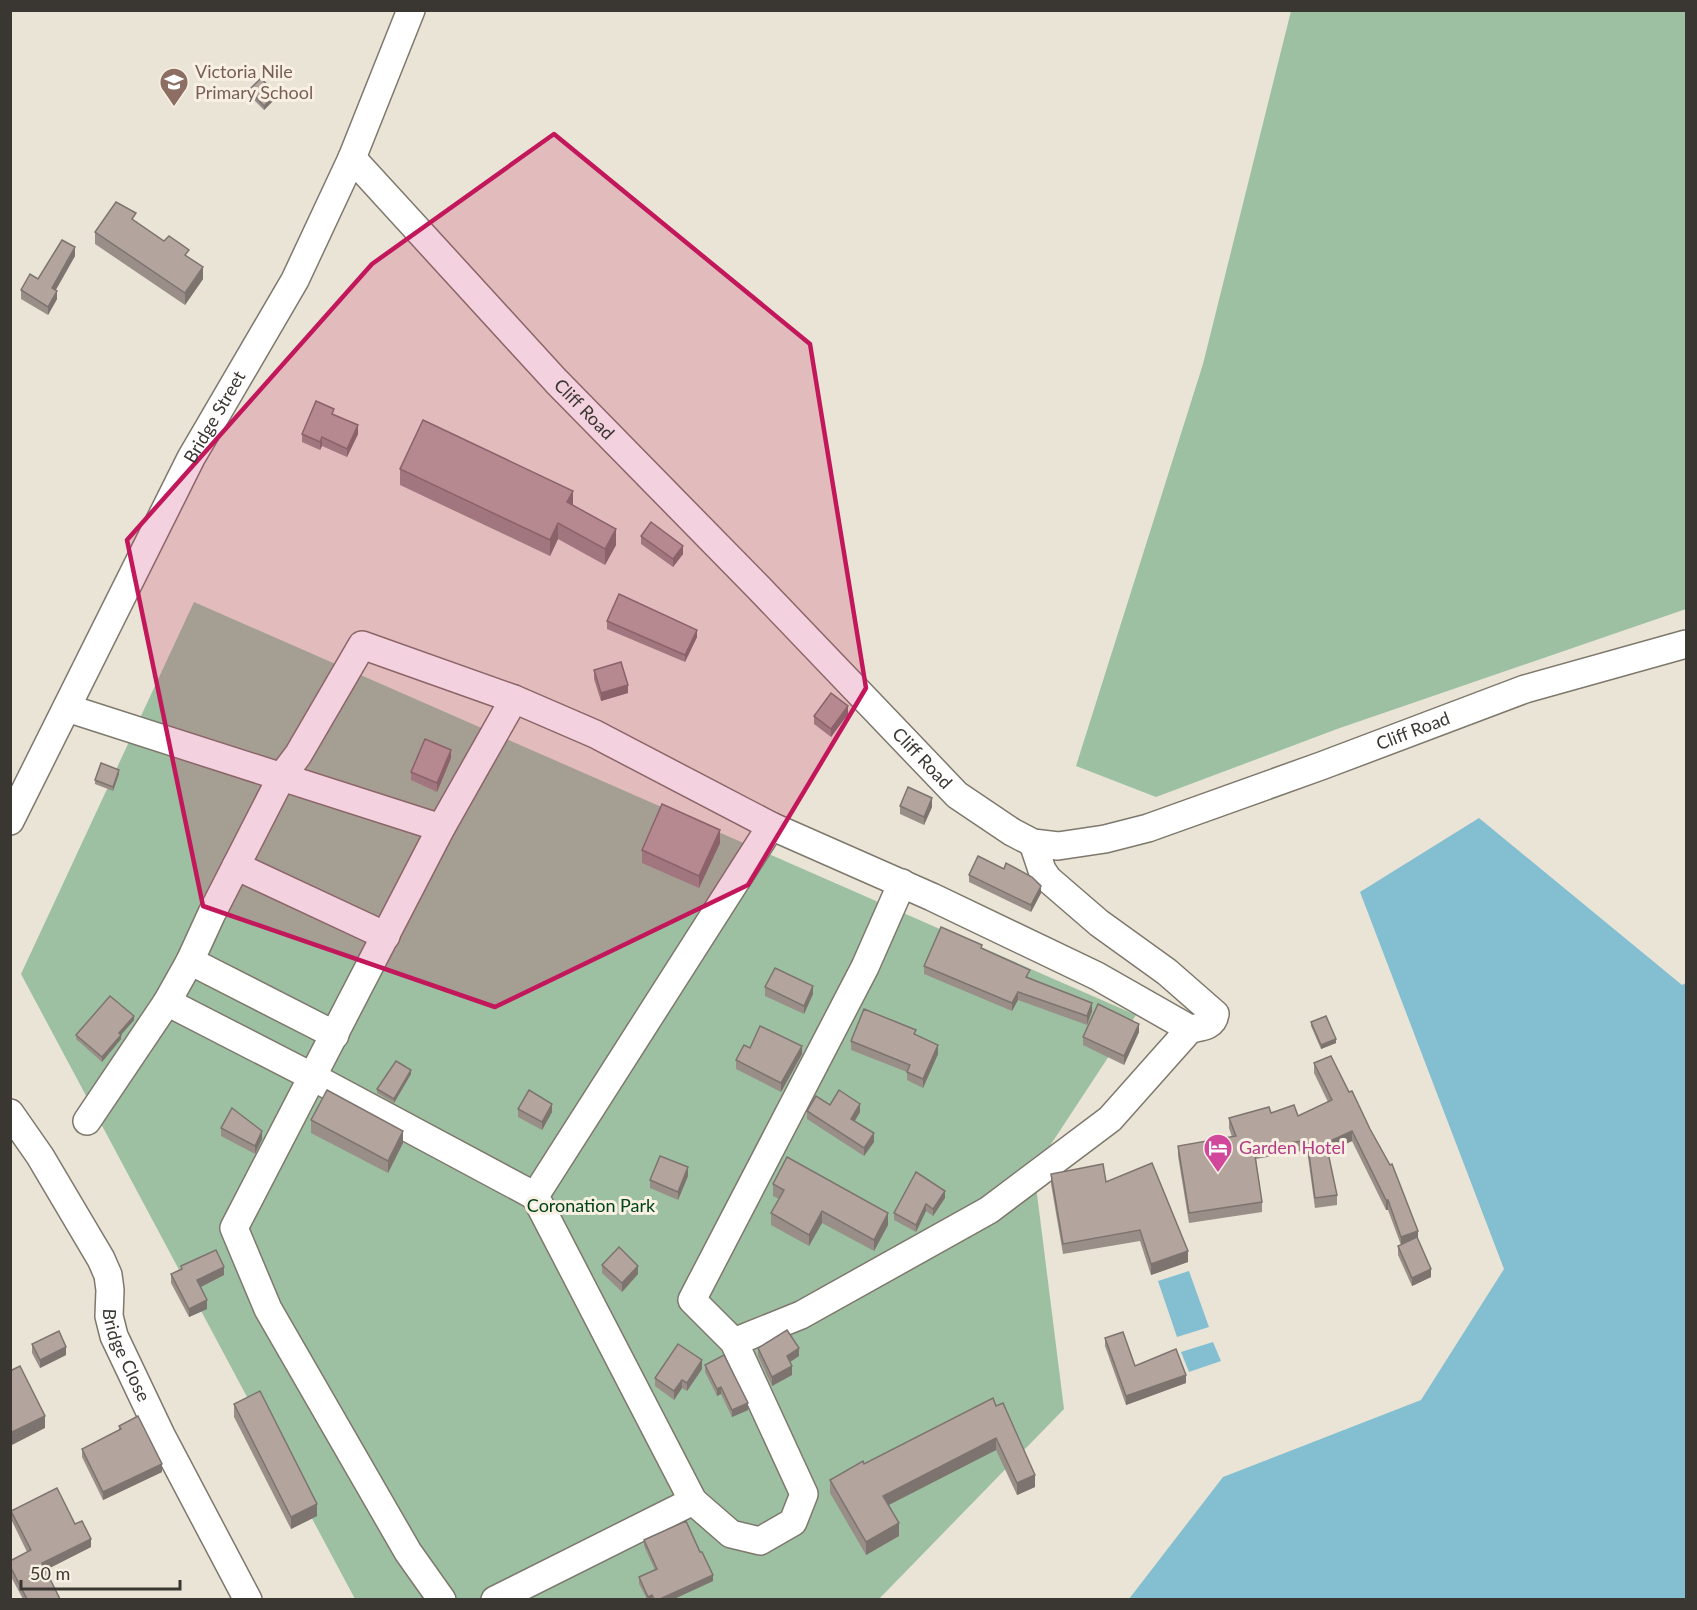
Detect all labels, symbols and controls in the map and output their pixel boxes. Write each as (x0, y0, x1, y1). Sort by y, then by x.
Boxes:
place label: Victoria Nile Primary School (195, 60, 313, 103)
school or university icon: Victoria Nile Primary School (158, 66, 190, 108)
street label: Bridge Street (179, 366, 250, 467)
street label: Cliff Road (550, 374, 619, 444)
street label: Cliff Road (1373, 706, 1453, 754)
street label: Cliff Road (888, 722, 957, 793)
hotel icon: Garden Hotel (1202, 1132, 1234, 1174)
place label: Garden Hotel (1239, 1136, 1345, 1158)
park label: Coronation Park (527, 1194, 656, 1216)
street label: Bridge Close (99, 1308, 155, 1405)
scale bar (21, 1553, 180, 1591)
text: 50 m (30, 1562, 70, 1584)

